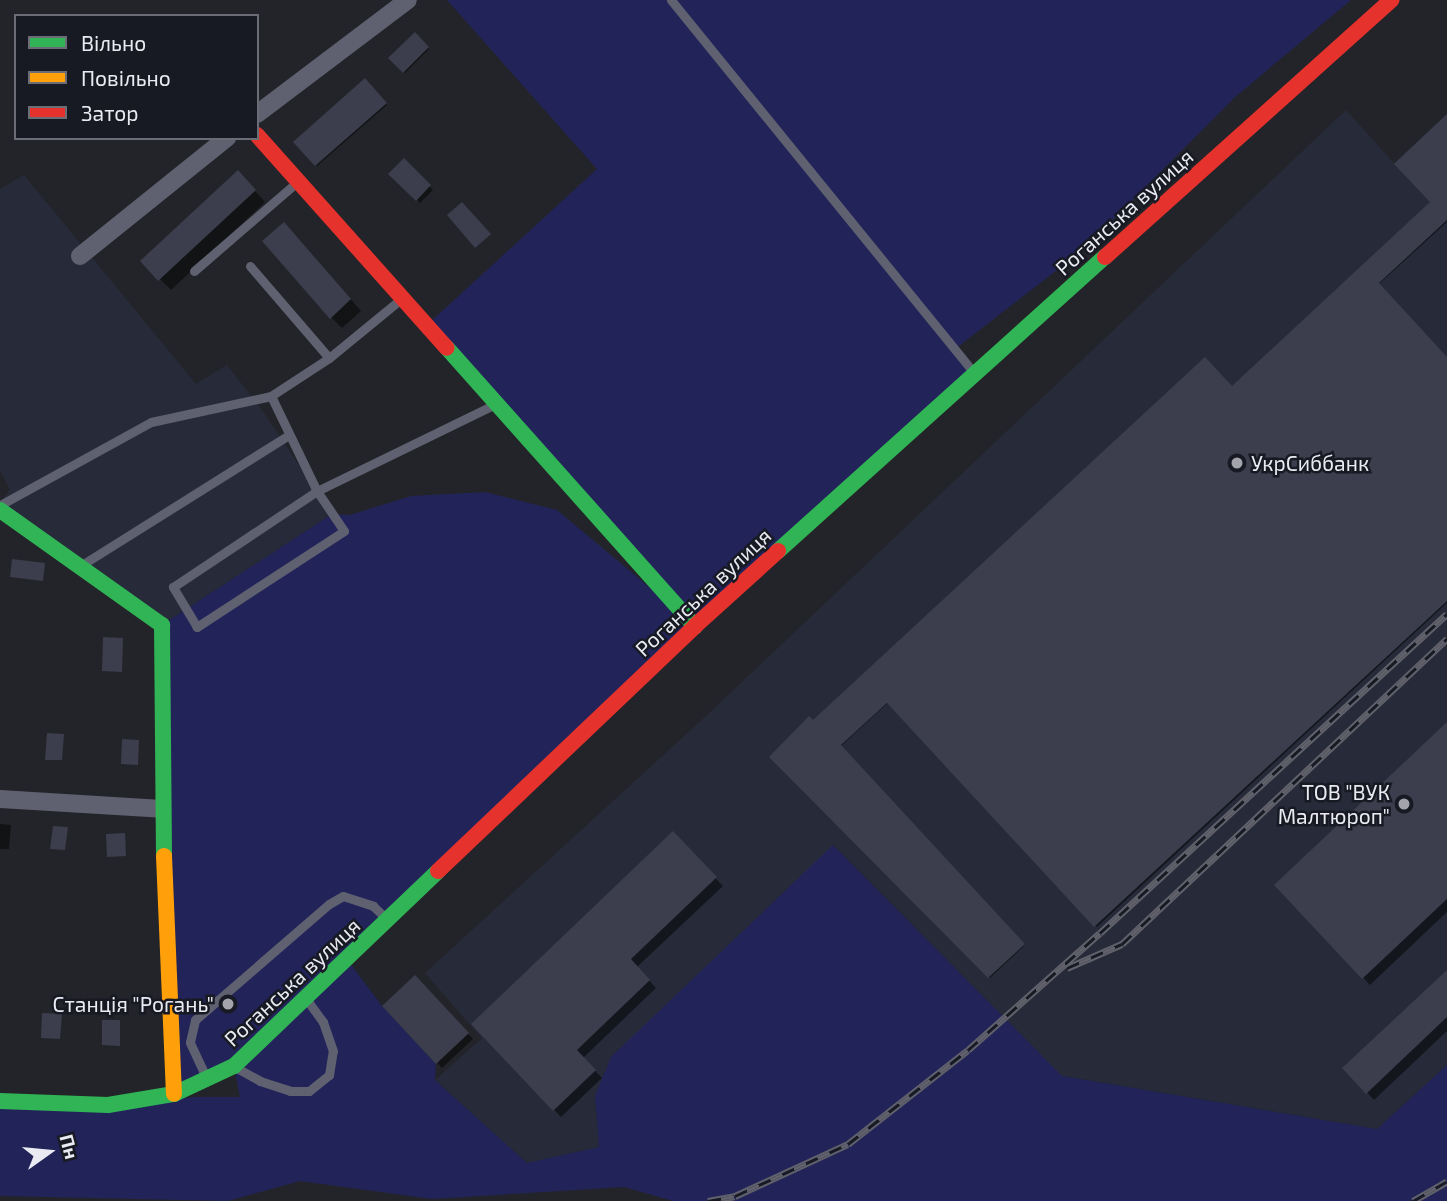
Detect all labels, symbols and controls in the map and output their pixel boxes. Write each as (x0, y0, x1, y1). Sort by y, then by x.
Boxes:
legend (14, 14, 259, 140)
text: Вільно (81, 30, 146, 55)
text: Повільно (81, 65, 171, 90)
text: Затор (81, 100, 139, 125)
street label: Роганська вулиця (1050, 144, 1198, 280)
place label: УкрСиббанк (1251, 450, 1369, 476)
marker: УкрСиббанк (1229, 455, 1245, 471)
street label: Роганська вулиця (630, 523, 776, 661)
place label: ТОВ "ВУК Малтюроп" (1278, 779, 1390, 829)
marker: ТОВ "ВУК Малтюроп" (1396, 796, 1412, 812)
street label: Роганська вулиця (219, 913, 365, 1051)
place label: Станція "Рогань" (52, 991, 214, 1017)
marker: Станція "Рогань" (220, 996, 236, 1012)
north arrow (14, 1117, 84, 1187)
text: Пн (55, 1132, 84, 1161)

